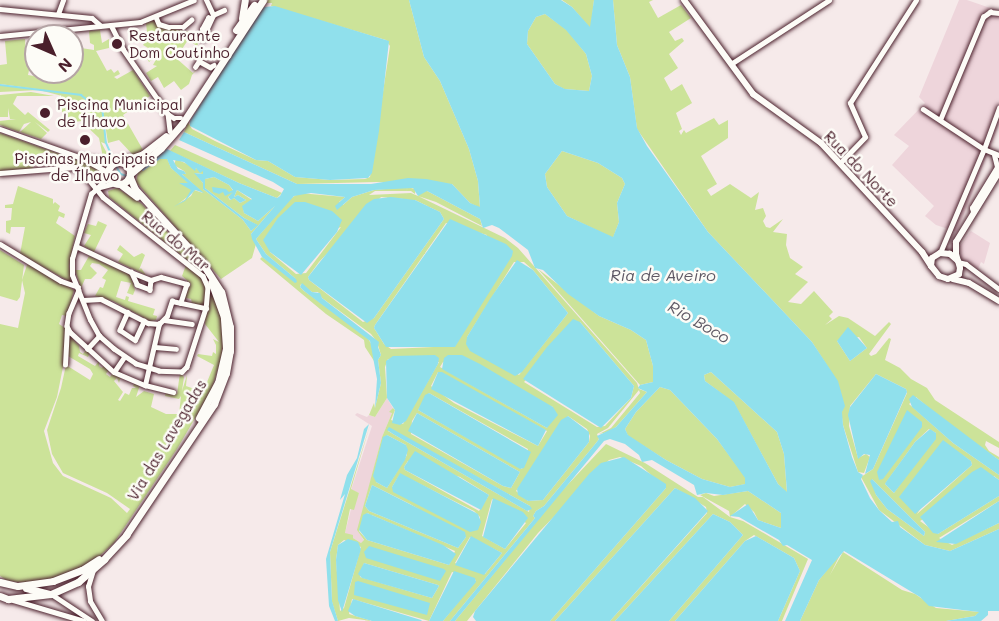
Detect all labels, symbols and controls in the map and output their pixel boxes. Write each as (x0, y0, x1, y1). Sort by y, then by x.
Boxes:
north arrow (24, 24, 84, 84)
place label: Restaurante Dom Coutinho (129, 26, 230, 61)
marker: Restaurante Dom Coutinho (110, 37, 124, 51)
text: N (54, 54, 77, 77)
place label: Piscina Municipal de Ílhavo (57, 95, 183, 130)
marker: Piscina Municipal de Ílhavo (38, 106, 52, 120)
street label: Rua do Norte (820, 127, 902, 211)
marker: Piscinas Municipais de Ílhavo (78, 133, 92, 147)
place label: Piscinas Municipais de Ílhavo (14, 149, 156, 184)
street label: Rua do Mar (138, 207, 214, 275)
water label: Ria de Aveiro (610, 265, 716, 285)
water label: Rio Boco (665, 297, 733, 347)
street label: Via das Lavegadas (124, 376, 210, 504)

